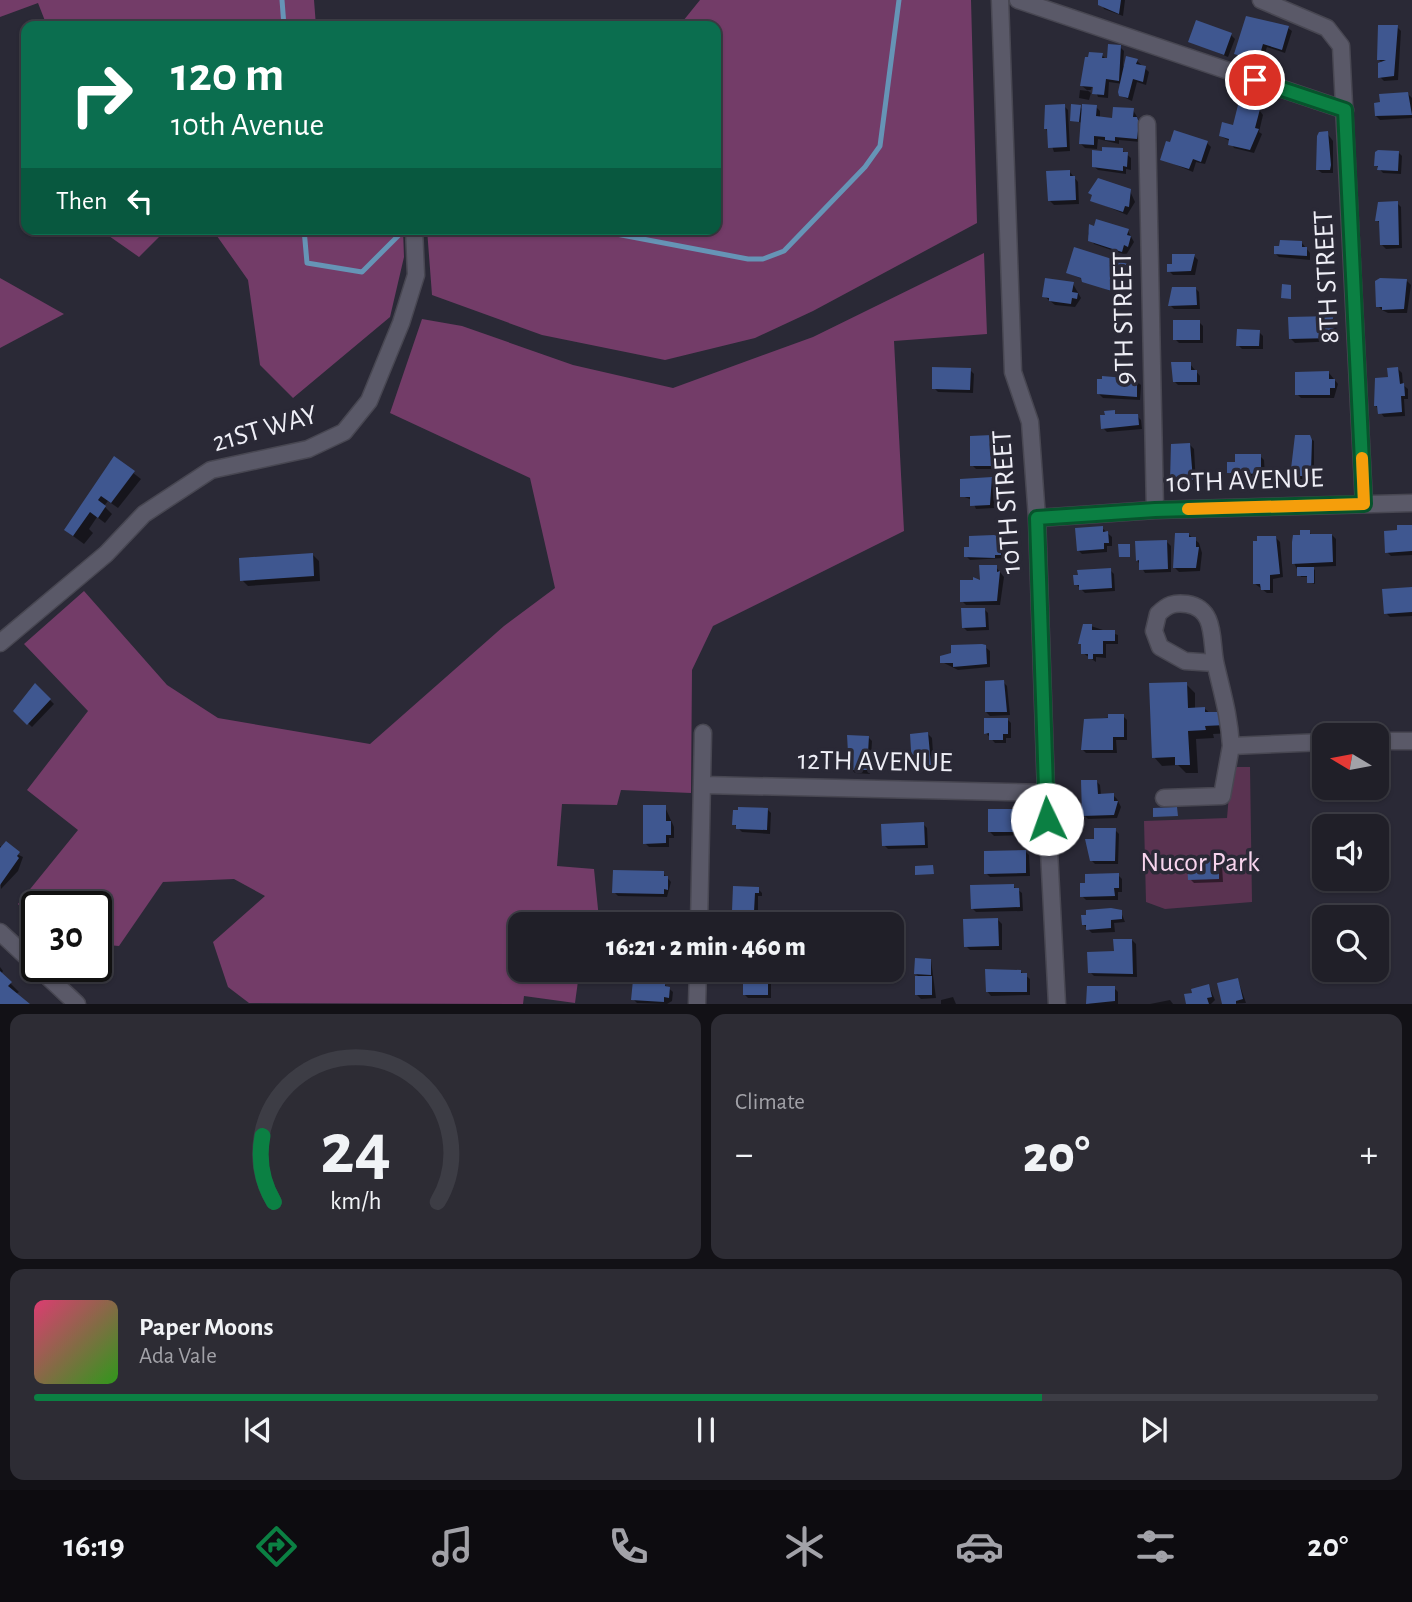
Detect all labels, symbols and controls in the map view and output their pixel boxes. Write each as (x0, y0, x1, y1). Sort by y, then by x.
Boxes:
icon: right (56, 49, 147, 140)
pin (1225, 50, 1285, 110)
text: 120 m (171, 51, 284, 100)
icon: arrive (1236, 61, 1274, 99)
text: 10th Avenue (171, 109, 324, 141)
icon: left (121, 182, 159, 220)
text: Then (56, 188, 107, 214)
street label: 8TH STREET (1310, 209, 1344, 344)
street label: 9TH STREET (1109, 251, 1139, 385)
street label: 21ST WAY (209, 401, 321, 457)
street label: 10TH STREET (988, 429, 1026, 575)
street label: 10TH AVENUE (1166, 464, 1324, 498)
north arrow (1312, 723, 1390, 800)
map controls (1312, 723, 1389, 982)
street label: 12TH AVENUE (797, 747, 953, 777)
position arrow (1010, 782, 1084, 856)
button: sound (1312, 814, 1389, 891)
park label: Nucor Park (1140, 849, 1260, 877)
speed limit sign: 30 (21, 891, 112, 982)
button: search (1312, 905, 1389, 982)
text: 16:21 · 2 min · 460 m (606, 934, 806, 960)
text: Climate (735, 1091, 805, 1114)
text: 24 (320, 1115, 391, 1188)
text: 20° (1023, 1129, 1090, 1181)
text: − (735, 1136, 753, 1174)
text: + (1360, 1136, 1378, 1174)
text: km/h (330, 1189, 381, 1214)
text: Paper Moons (139, 1314, 274, 1340)
text: Ada Vale (139, 1345, 217, 1368)
icon: previous (239, 1411, 277, 1449)
icon: pause (687, 1411, 725, 1449)
icon: next (1135, 1411, 1173, 1449)
icon: directions (252, 1522, 301, 1571)
icon: music (428, 1522, 477, 1571)
icon: phone (604, 1522, 653, 1571)
icon: climate (780, 1522, 829, 1571)
icon: car (955, 1522, 1004, 1571)
icon: filters (1131, 1522, 1180, 1571)
text: 16:19 (63, 1530, 125, 1562)
text: 20° (1307, 1530, 1348, 1562)

